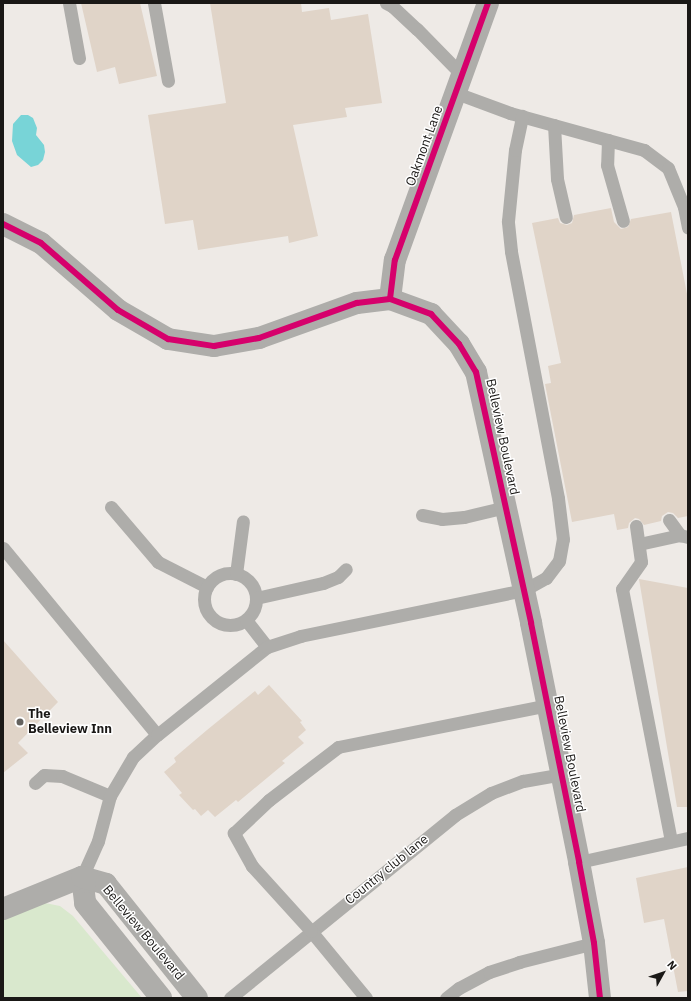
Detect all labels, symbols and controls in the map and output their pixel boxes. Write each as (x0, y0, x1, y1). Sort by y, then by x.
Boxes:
street label: Oakmont Lane (403, 104, 447, 188)
street label: Belleview Boulevard (482, 377, 522, 497)
street label: Belleview Boulevard (550, 694, 588, 814)
place label: The Belleview Inn (28, 707, 112, 738)
marker: The Belleview Inn (15, 717, 25, 727)
street label: Country club lane (342, 832, 432, 908)
street label: Belleview Boulevard (99, 883, 187, 983)
north arrow (643, 953, 683, 993)
text: N (664, 958, 680, 973)

